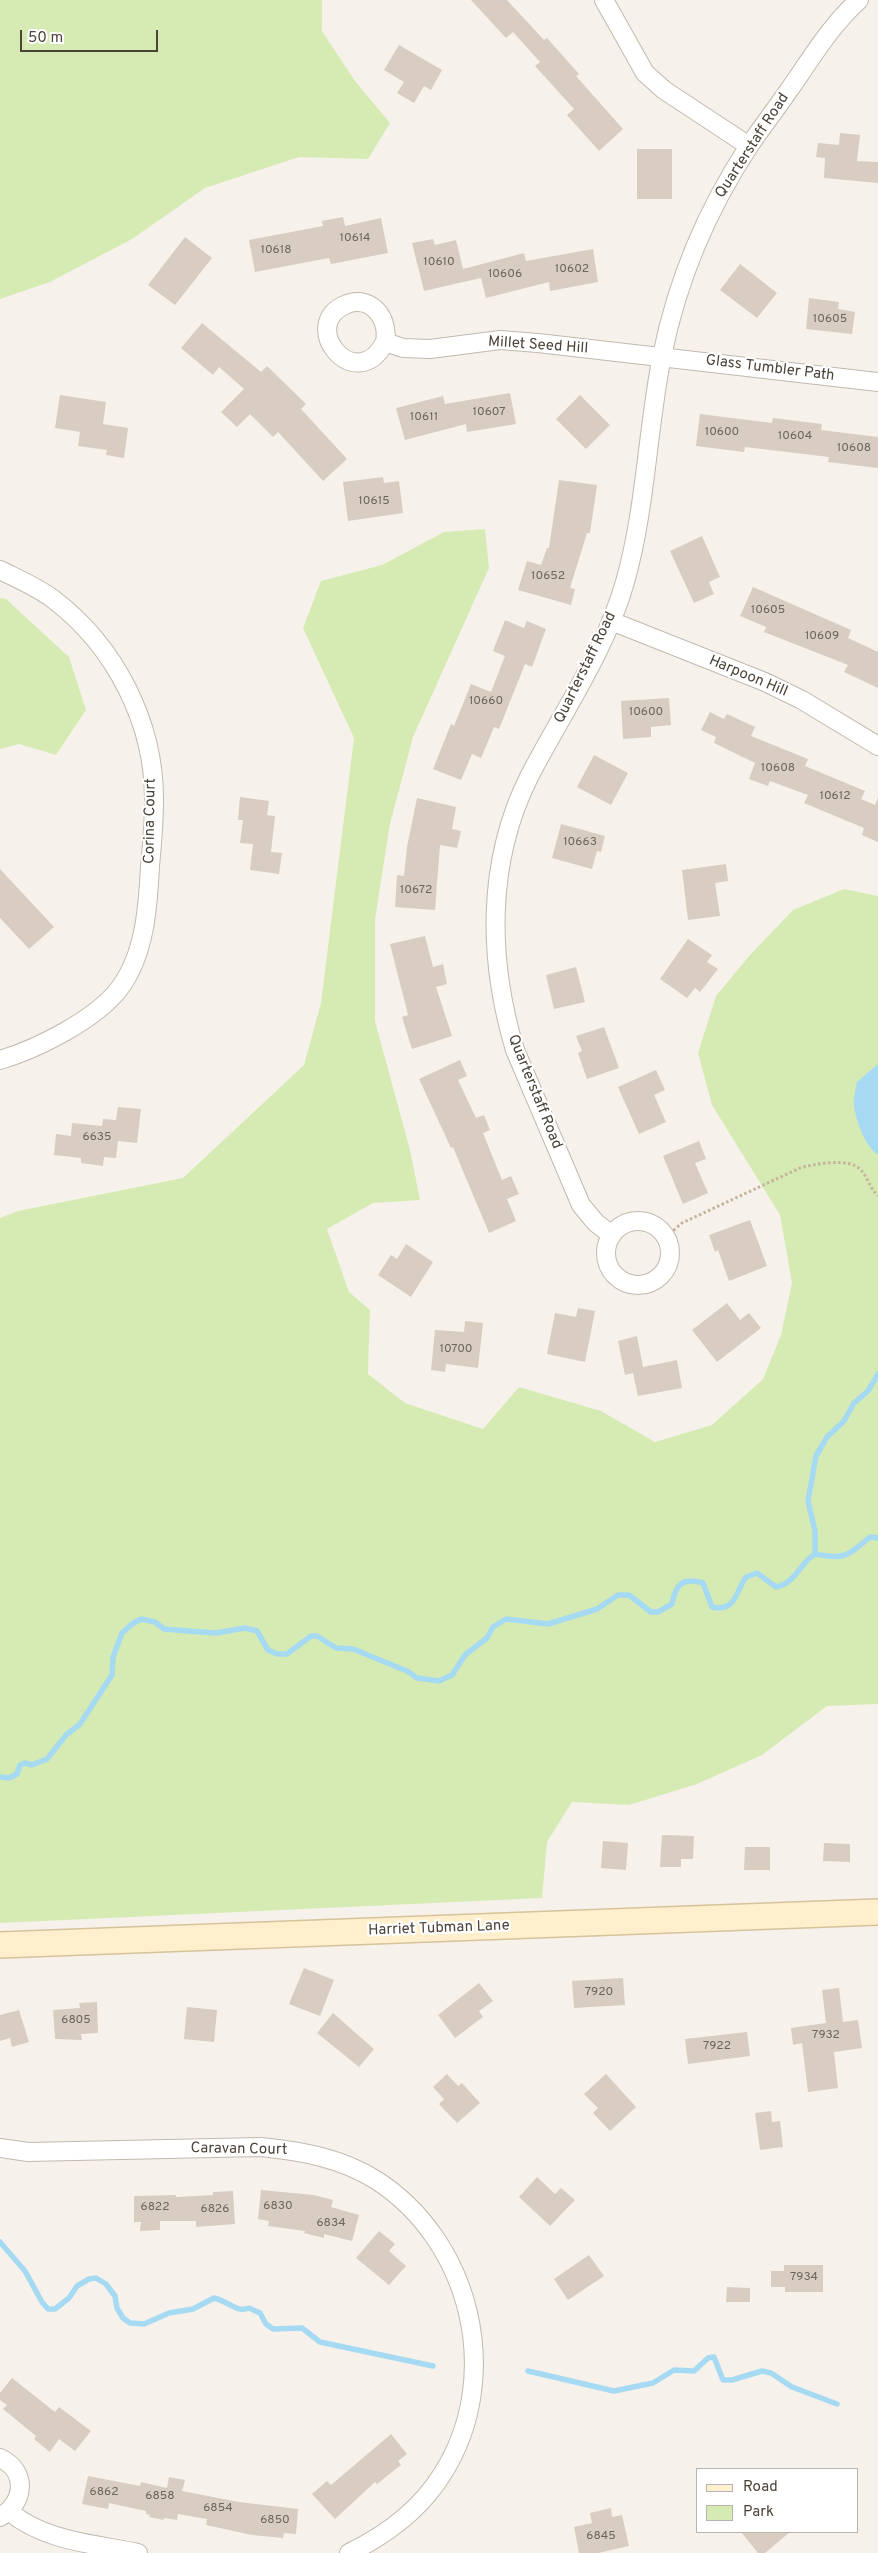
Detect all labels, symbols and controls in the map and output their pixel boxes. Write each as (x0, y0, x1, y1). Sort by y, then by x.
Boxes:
scale bar (22, 20, 160, 52)
text: 50 m (28, 29, 63, 48)
street label: Quarterstaff Road (712, 90, 794, 202)
house number: 10614 (339, 232, 371, 246)
house number: 10618 (260, 244, 292, 258)
house number: 10610 (423, 256, 455, 270)
house number: 10602 (555, 263, 589, 277)
house number: 10606 (488, 268, 522, 282)
house number: 10605 (813, 313, 847, 327)
street label: Millet Seed Hill (487, 334, 589, 358)
street label: Glass Tumbler Path (705, 352, 835, 386)
house number: 10607 (473, 406, 505, 420)
house number: 10611 (410, 411, 438, 425)
house number: 10600 (705, 426, 739, 440)
house number: 10604 (778, 430, 812, 444)
house number: 10608 (837, 442, 871, 456)
house number: 10615 (358, 495, 390, 509)
house number: 10652 (531, 570, 565, 584)
house number: 10605 (751, 604, 785, 618)
street label: Quarterstaff Road (551, 609, 621, 727)
house number: 10609 (805, 630, 839, 644)
street label: Harpoon Hill (706, 652, 790, 702)
house number: 10660 (469, 695, 503, 709)
house number: 10600 (629, 706, 663, 720)
house number: 10608 (761, 762, 795, 776)
street label: Corina Court (141, 778, 161, 864)
house number: 10612 (819, 790, 851, 804)
house number: 10663 (563, 836, 597, 850)
house number: 10672 (400, 884, 432, 898)
street label: Quarterstaff Road (503, 1032, 565, 1152)
house number: 6635 (82, 1131, 112, 1145)
house number: 10700 (439, 1343, 473, 1357)
street label: Harriet Tubman Lane (368, 1918, 510, 1940)
house number: 7920 (585, 1986, 613, 2000)
house number: 6805 (61, 2014, 91, 2028)
house number: 7932 (812, 2029, 840, 2043)
house number: 7922 (703, 2040, 731, 2054)
street label: Caravan Court (190, 2140, 288, 2160)
house number: 6830 (263, 2200, 293, 2214)
house number: 6822 (141, 2201, 169, 2215)
house number: 6826 (201, 2203, 229, 2217)
house number: 6834 (316, 2217, 346, 2231)
house number: 7934 (790, 2271, 818, 2285)
legend (696, 2468, 858, 2533)
text: Road (743, 2478, 778, 2497)
house number: 6862 (89, 2486, 119, 2500)
house number: 6858 (145, 2490, 175, 2504)
house number: 6854 (203, 2502, 233, 2516)
text: Park (743, 2503, 774, 2522)
house number: 6850 (260, 2514, 290, 2528)
house number: 6845 (586, 2530, 616, 2544)

